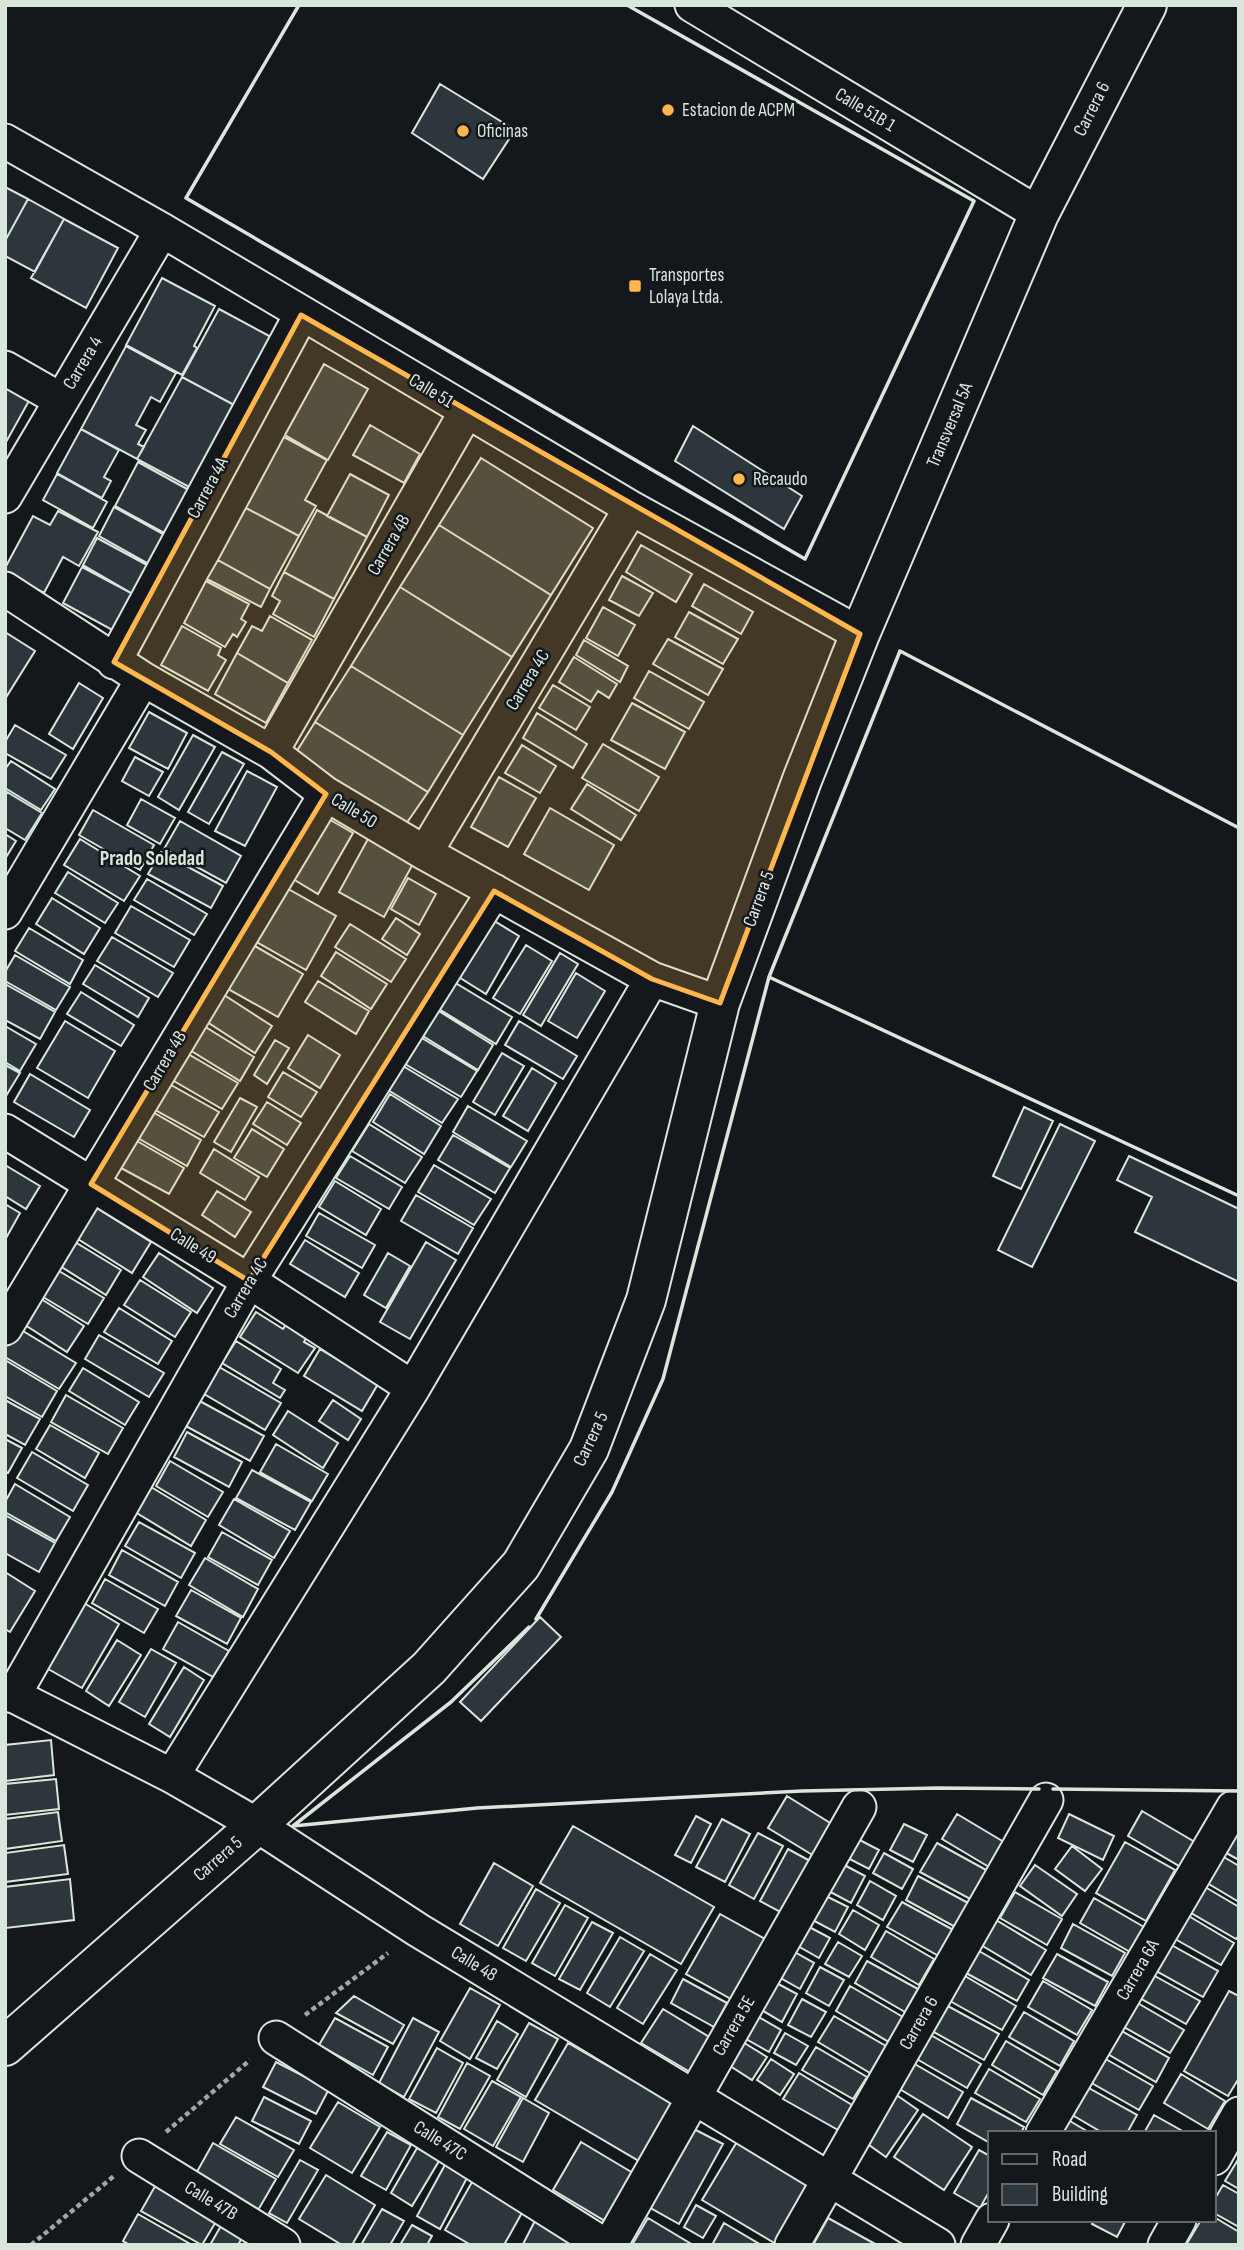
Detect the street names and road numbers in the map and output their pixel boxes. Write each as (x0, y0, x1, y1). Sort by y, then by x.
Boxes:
street label: Carrera 6 (1069, 78, 1115, 140)
street label: Calle 51B 1 (831, 83, 900, 137)
street label: Carrera 4 (58, 332, 108, 394)
street label: Calle 51 (404, 369, 458, 413)
street label: Transversal 5A (922, 378, 979, 471)
street label: Carrera 4A (182, 453, 234, 523)
street label: Carrera 4B (362, 511, 416, 579)
street label: Carrera 4C (501, 645, 555, 715)
street label: Calle 50 (327, 788, 381, 834)
street label: Carrera 5 (738, 868, 780, 930)
street label: Carrera 4B (138, 1027, 192, 1095)
street label: Calle 49 (166, 1223, 220, 1269)
street label: Carrera 4C (219, 1253, 273, 1323)
street label: Carrera 5 (568, 1408, 614, 1470)
street label: Carrera 5 (189, 1831, 247, 1887)
street label: Carrera 6A (1111, 1935, 1165, 2004)
street label: Calle 48 (447, 1941, 501, 1987)
street label: Carrera 5E (708, 1992, 760, 2060)
street label: Carrera 6 (894, 1992, 944, 2054)
street label: Calle 47C (409, 2116, 471, 2166)
street label: Calle 47B (180, 2176, 242, 2226)

